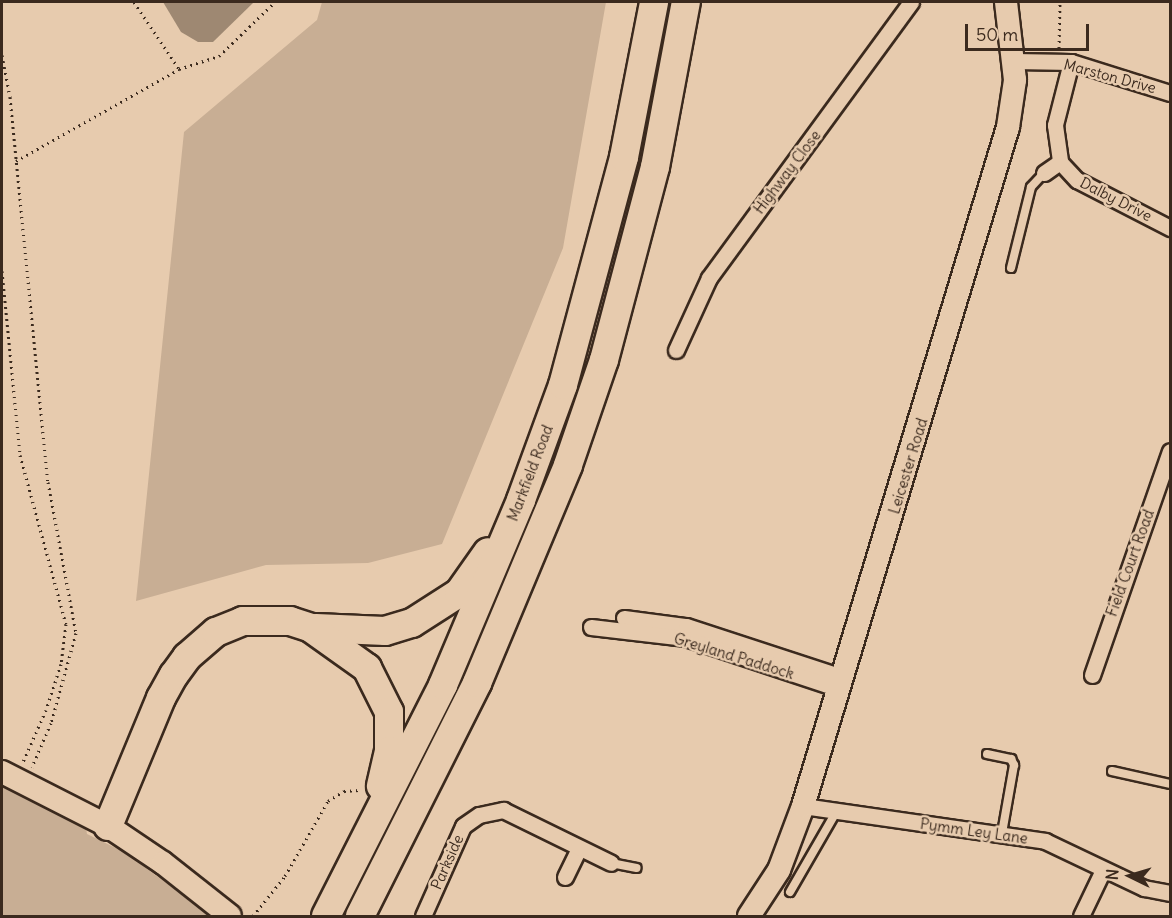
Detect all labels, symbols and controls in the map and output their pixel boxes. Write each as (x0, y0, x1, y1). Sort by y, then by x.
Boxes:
scale bar (968, 12, 1092, 50)
text: 50 m (976, 23, 1018, 46)
street label: Marston Drive (1062, 55, 1158, 97)
street label: Highway Close (750, 127, 824, 217)
street label: Dalby Drive (1077, 173, 1155, 225)
street label: Leicester Road (885, 416, 931, 516)
street label: Markfield Road (503, 422, 557, 524)
street label: Field Court Road (1102, 507, 1158, 619)
street label: Greyland Paddock (672, 629, 796, 683)
street label: Pymm Ley Lane (919, 815, 1029, 847)
street label: Parkside (427, 832, 467, 892)
north arrow (1100, 846, 1160, 906)
text: N (1102, 868, 1123, 881)

